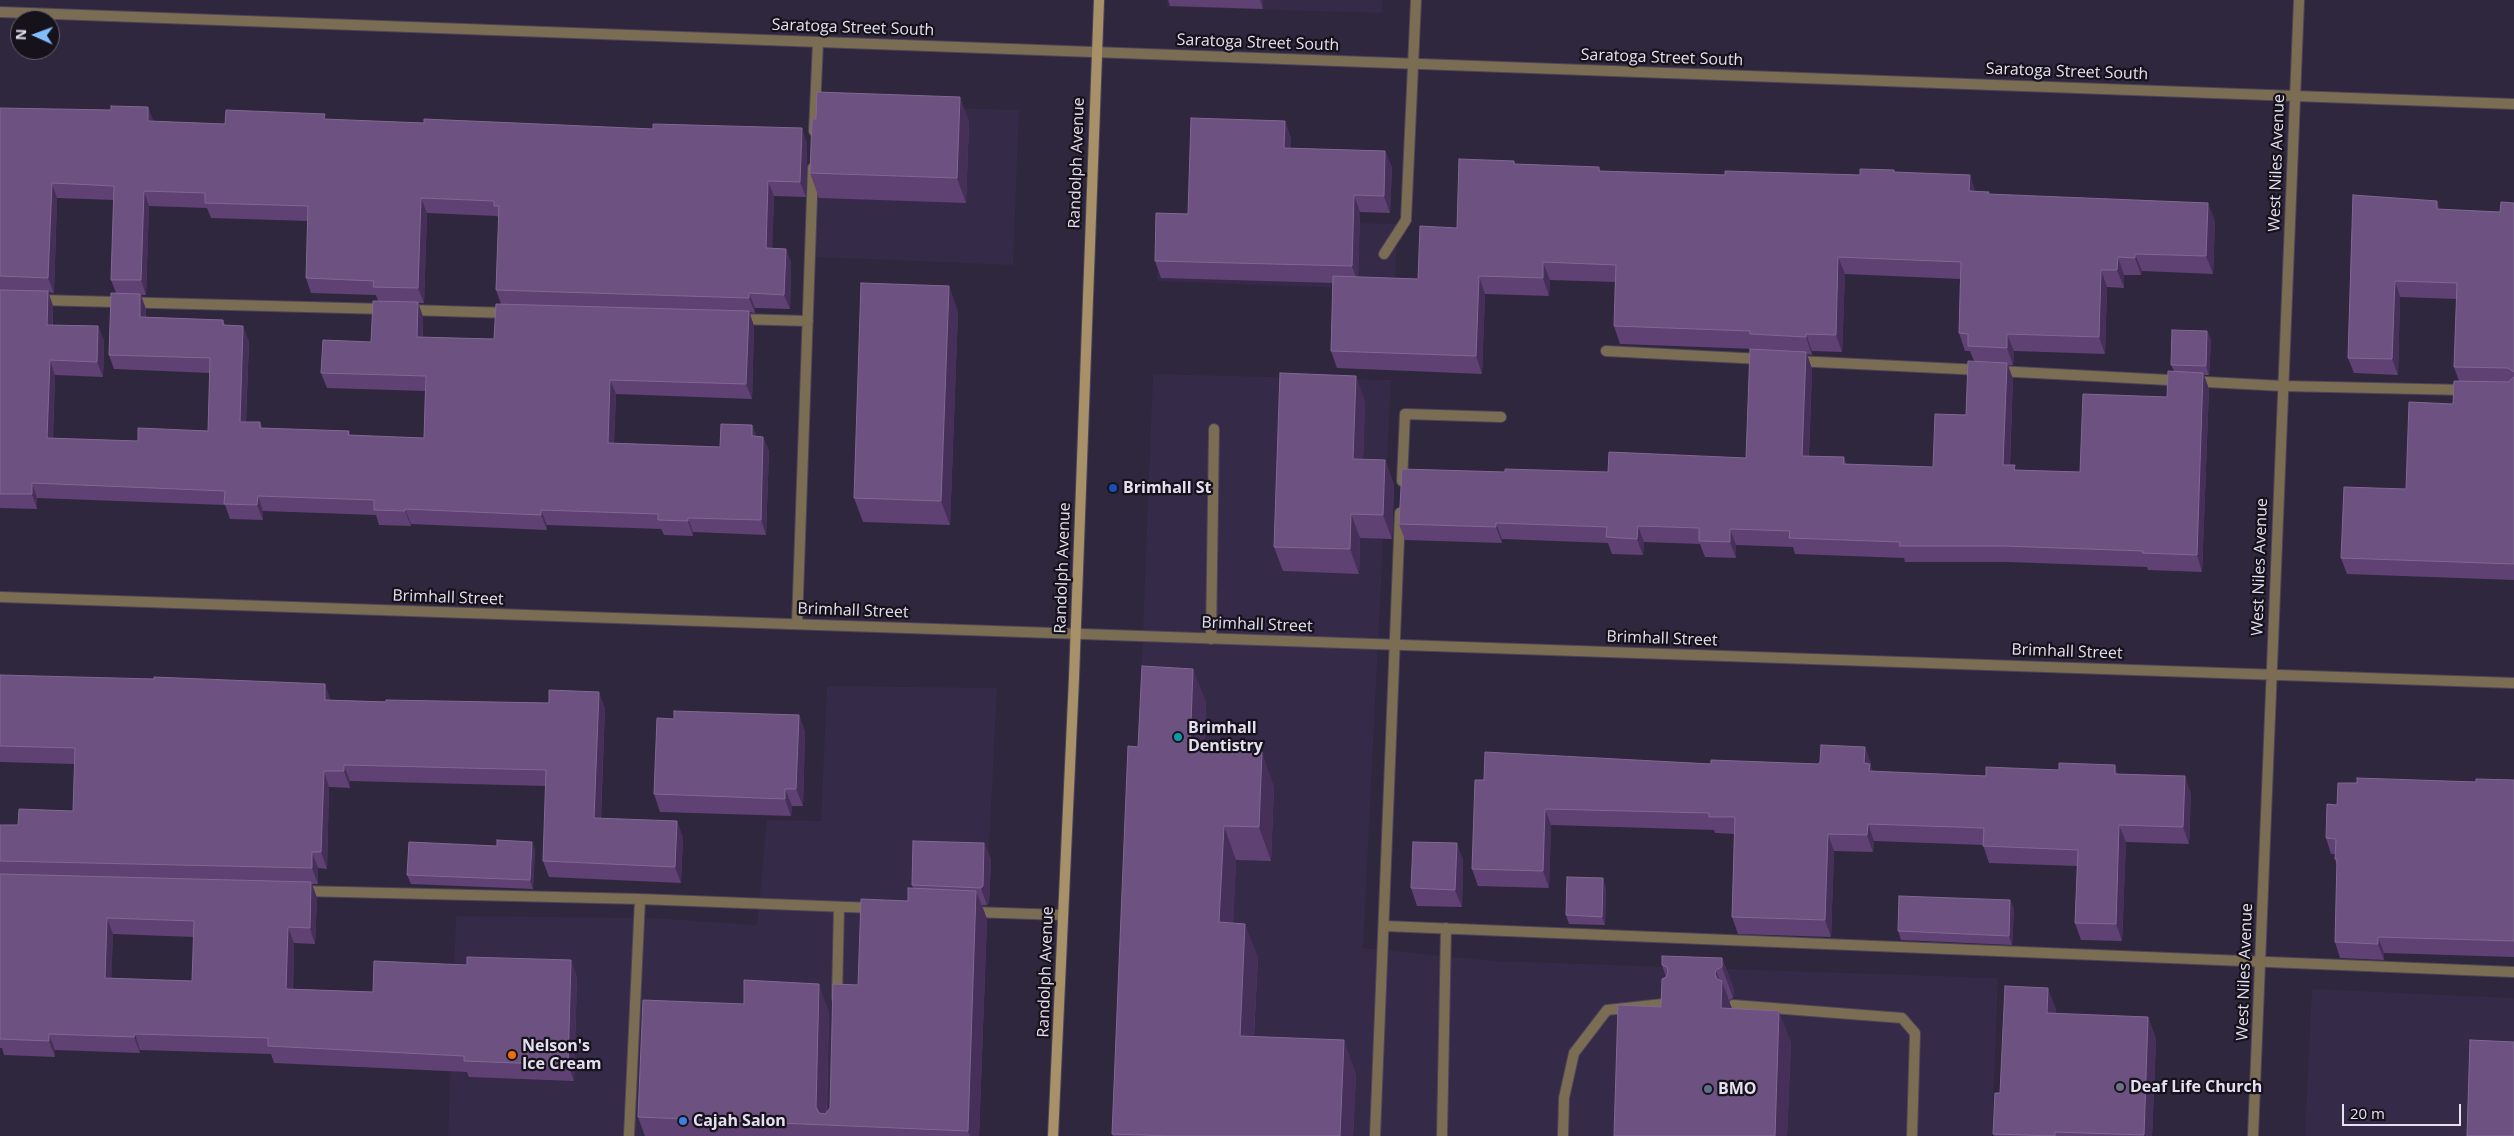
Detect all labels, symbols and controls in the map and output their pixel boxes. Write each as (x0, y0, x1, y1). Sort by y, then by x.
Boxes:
north arrow (10, 10, 60, 60)
street label: Saratoga Street South (771, 16, 935, 40)
text: N (11, 28, 30, 41)
street label: Saratoga Street South (1176, 31, 1340, 55)
street label: Saratoga Street South (1580, 46, 1744, 70)
street label: Saratoga Street South (1985, 60, 2149, 84)
street label: West Niles Avenue (2265, 94, 2289, 232)
street label: Randolph Avenue (1065, 97, 1089, 229)
place label: Brimhall St (1123, 478, 1211, 498)
marker: Brimhall St (1107, 482, 1119, 494)
street label: West Niles Avenue (2248, 498, 2272, 636)
street label: Randolph Avenue (1051, 502, 1075, 634)
street label: Brimhall Street (392, 586, 504, 610)
street label: Brimhall Street (797, 599, 909, 623)
street label: Brimhall Street (1201, 613, 1313, 637)
street label: Brimhall Street (1606, 627, 1718, 651)
street label: Brimhall Street (2011, 640, 2123, 664)
place label: Brimhall Dentistry (1188, 718, 1263, 756)
marker: Brimhall Dentistry (1172, 731, 1184, 743)
street label: West Niles Avenue (2233, 903, 2257, 1041)
street label: Randolph Avenue (1034, 906, 1058, 1038)
place label: Nelson's Ice Cream (522, 1036, 601, 1074)
marker: Nelson's Ice Cream (506, 1049, 518, 1061)
place label: Deaf Life Church (2130, 1077, 2262, 1097)
place label: BMO (1718, 1079, 1757, 1099)
marker: Deaf Life Church (2114, 1081, 2126, 1093)
marker: BMO (1702, 1083, 1714, 1095)
scale bar (2344, 1094, 2463, 1126)
text: 20 m (2350, 1103, 2385, 1123)
place label: Cajah Salon (693, 1111, 786, 1131)
marker: Cajah Salon (677, 1115, 689, 1127)

